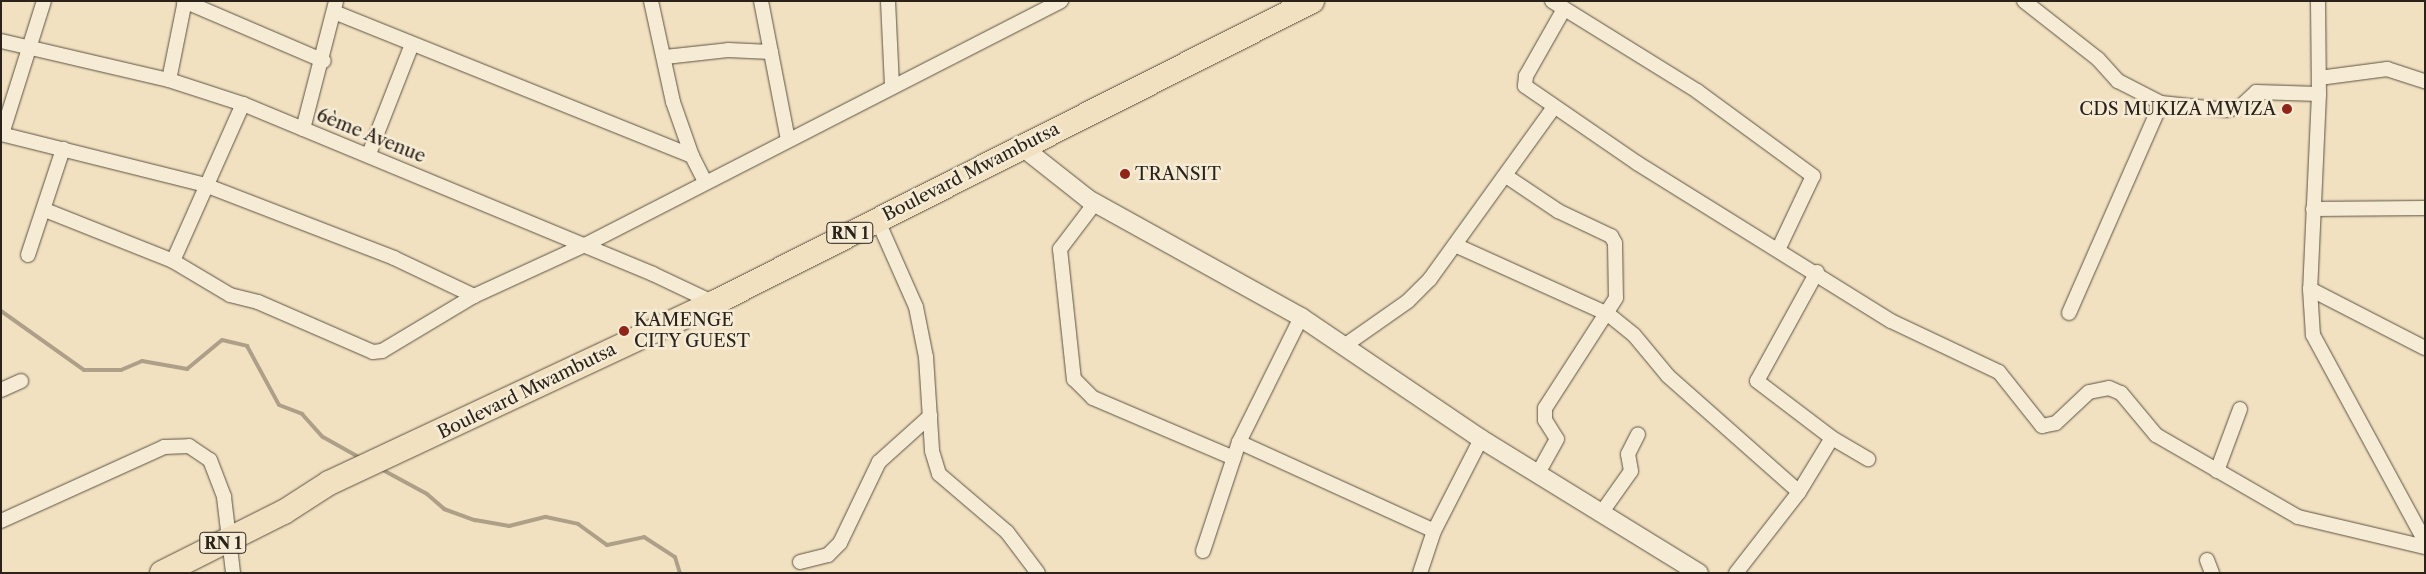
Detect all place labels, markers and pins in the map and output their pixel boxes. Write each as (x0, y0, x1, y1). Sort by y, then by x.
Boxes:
place label: CDS MUKIZA MWIZA (2079, 98, 2276, 120)
marker: CDS MUKIZA MWIZA (2280, 102, 2294, 116)
place label: TRANSIT (1135, 163, 1221, 185)
marker: TRANSIT (1119, 168, 1131, 180)
place label: KAMENGE CITY GUEST (634, 310, 751, 352)
marker: KAMENGE CITY GUEST (618, 325, 630, 337)

